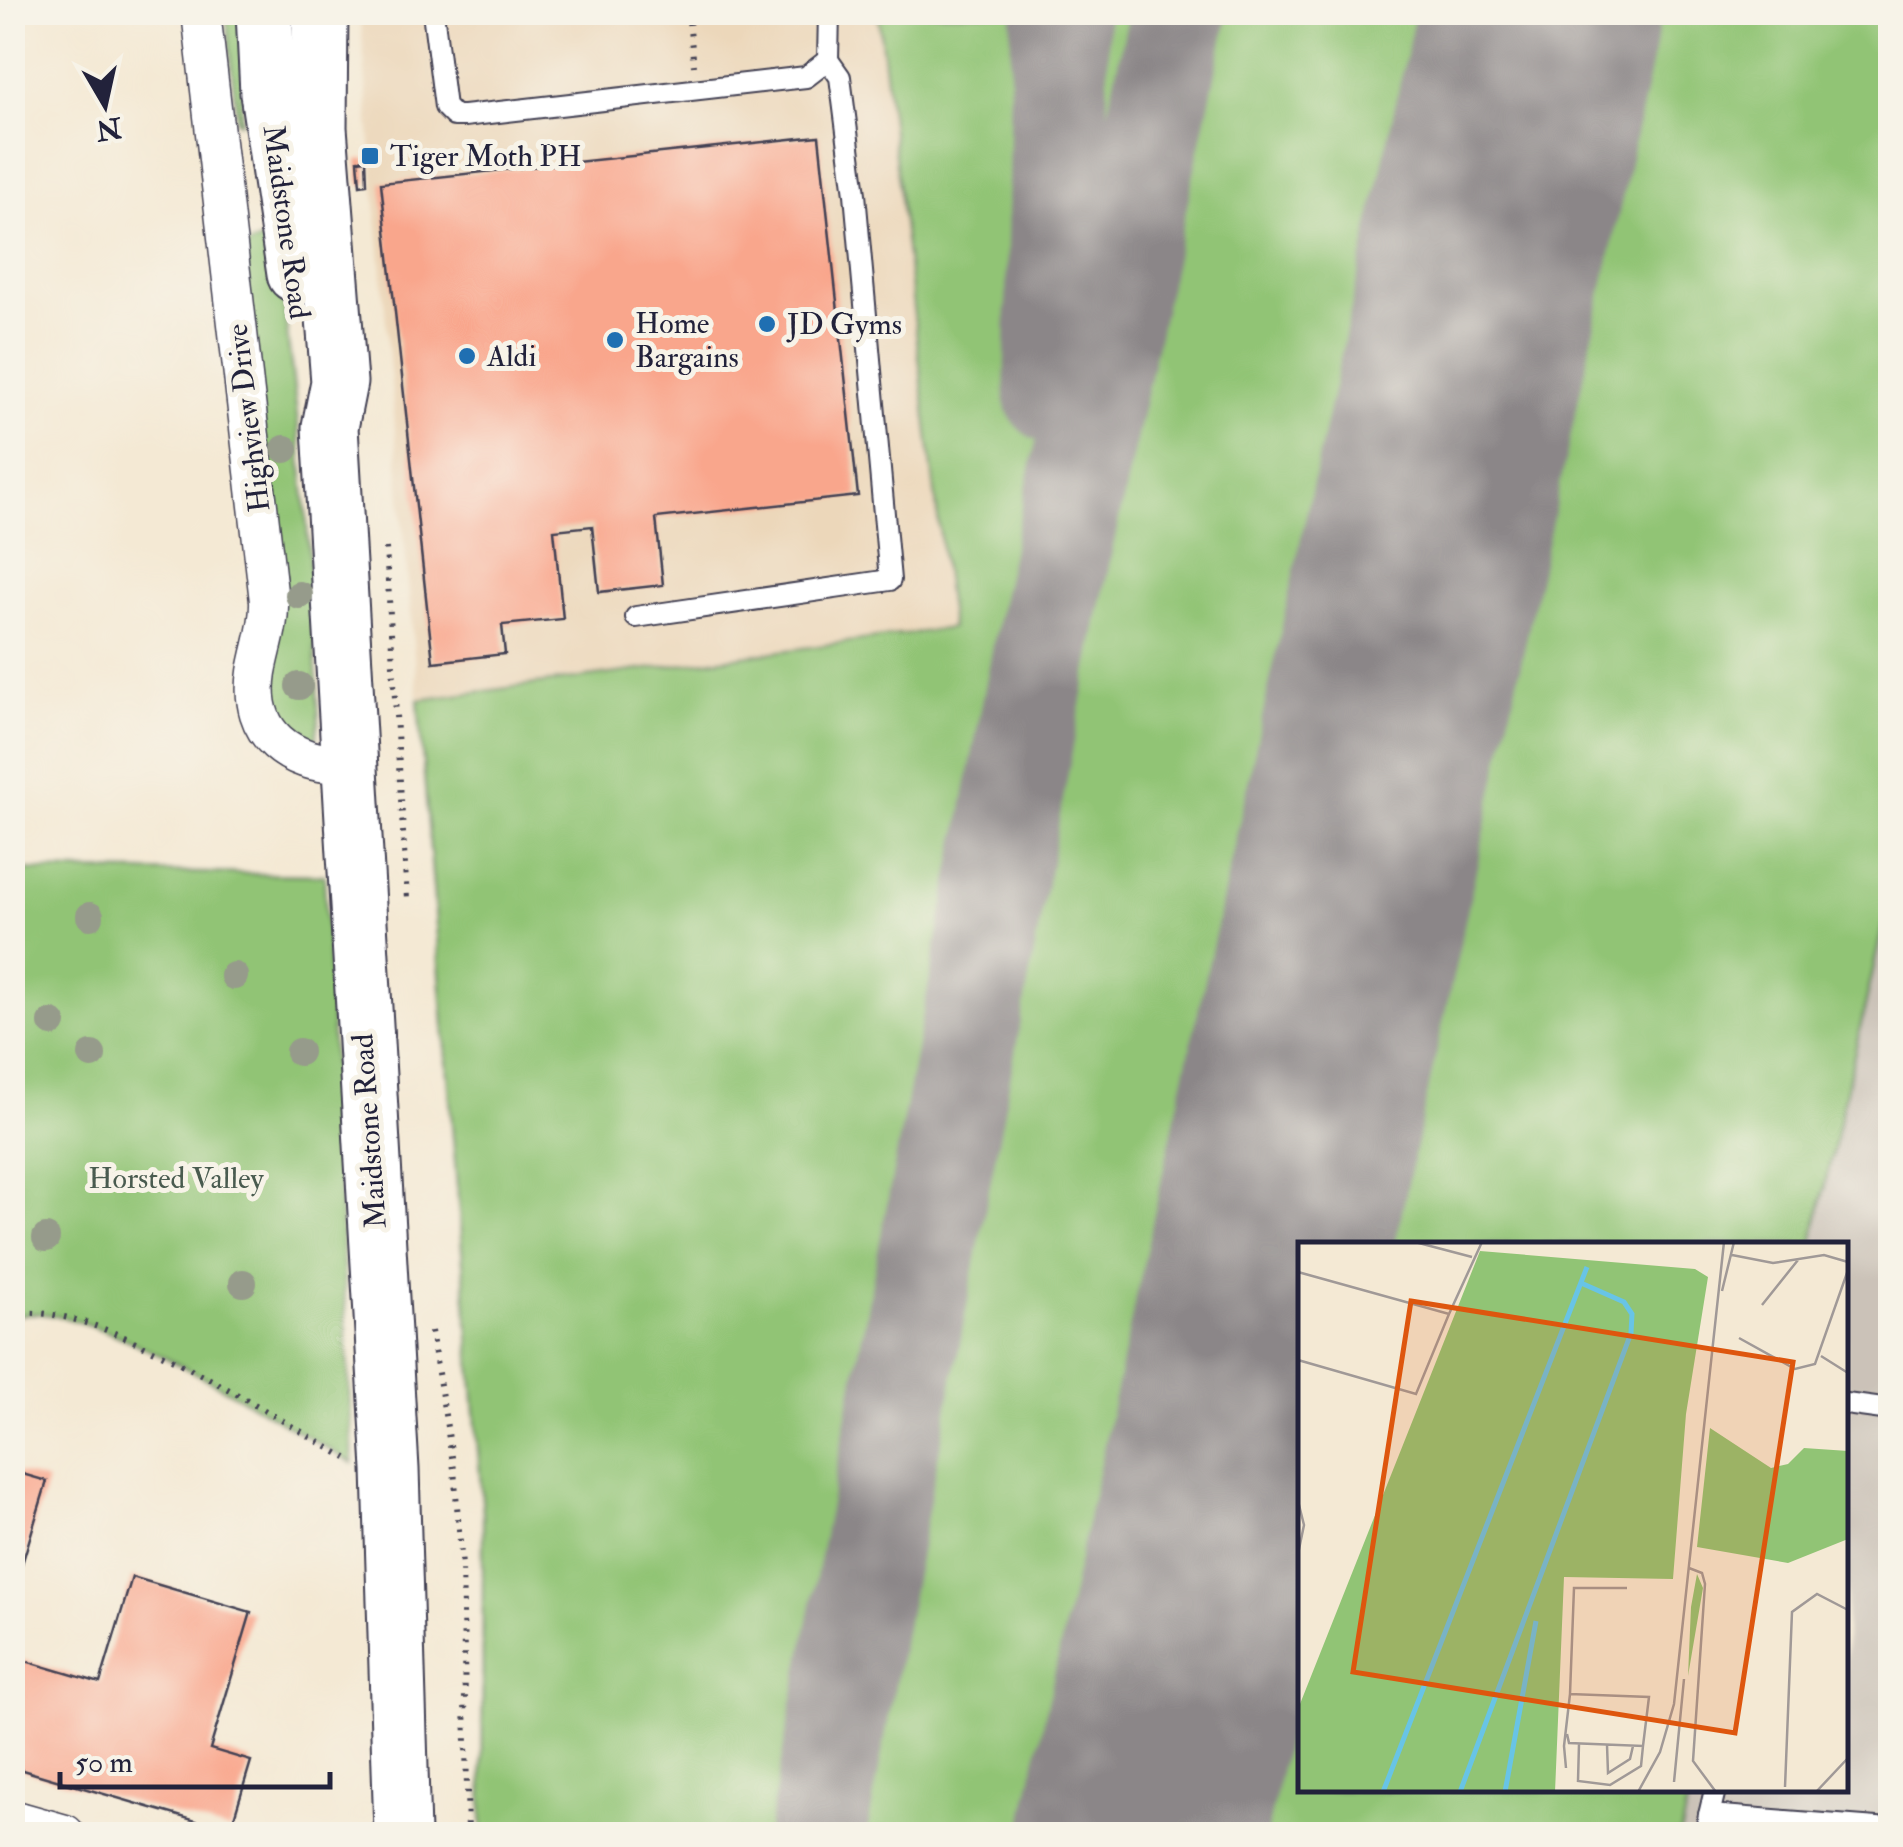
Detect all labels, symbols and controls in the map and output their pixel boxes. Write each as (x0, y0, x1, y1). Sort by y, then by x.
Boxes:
north arrow (55, 55, 155, 155)
text: N (93, 109, 125, 148)
street label: Maidstone Road (255, 123, 318, 322)
place label: Tiger Moth PH (390, 138, 581, 175)
marker: Tiger Moth PH (359, 145, 381, 167)
place label: Home Bargains (635, 305, 739, 376)
place label: JD Gyms (786, 306, 902, 343)
marker: JD Gyms (756, 313, 778, 335)
street label: Highview Drive (219, 322, 278, 514)
marker: Home Bargains (604, 329, 626, 351)
place label: Aldi (486, 338, 536, 375)
marker: Aldi (456, 345, 478, 367)
street label: Maidstone Road (344, 1032, 395, 1230)
park label: Horsted Valley (88, 1160, 265, 1197)
inset map (1298, 1242, 1848, 1792)
scale bar (60, 1727, 330, 1789)
text: 50 m (75, 1744, 133, 1781)

